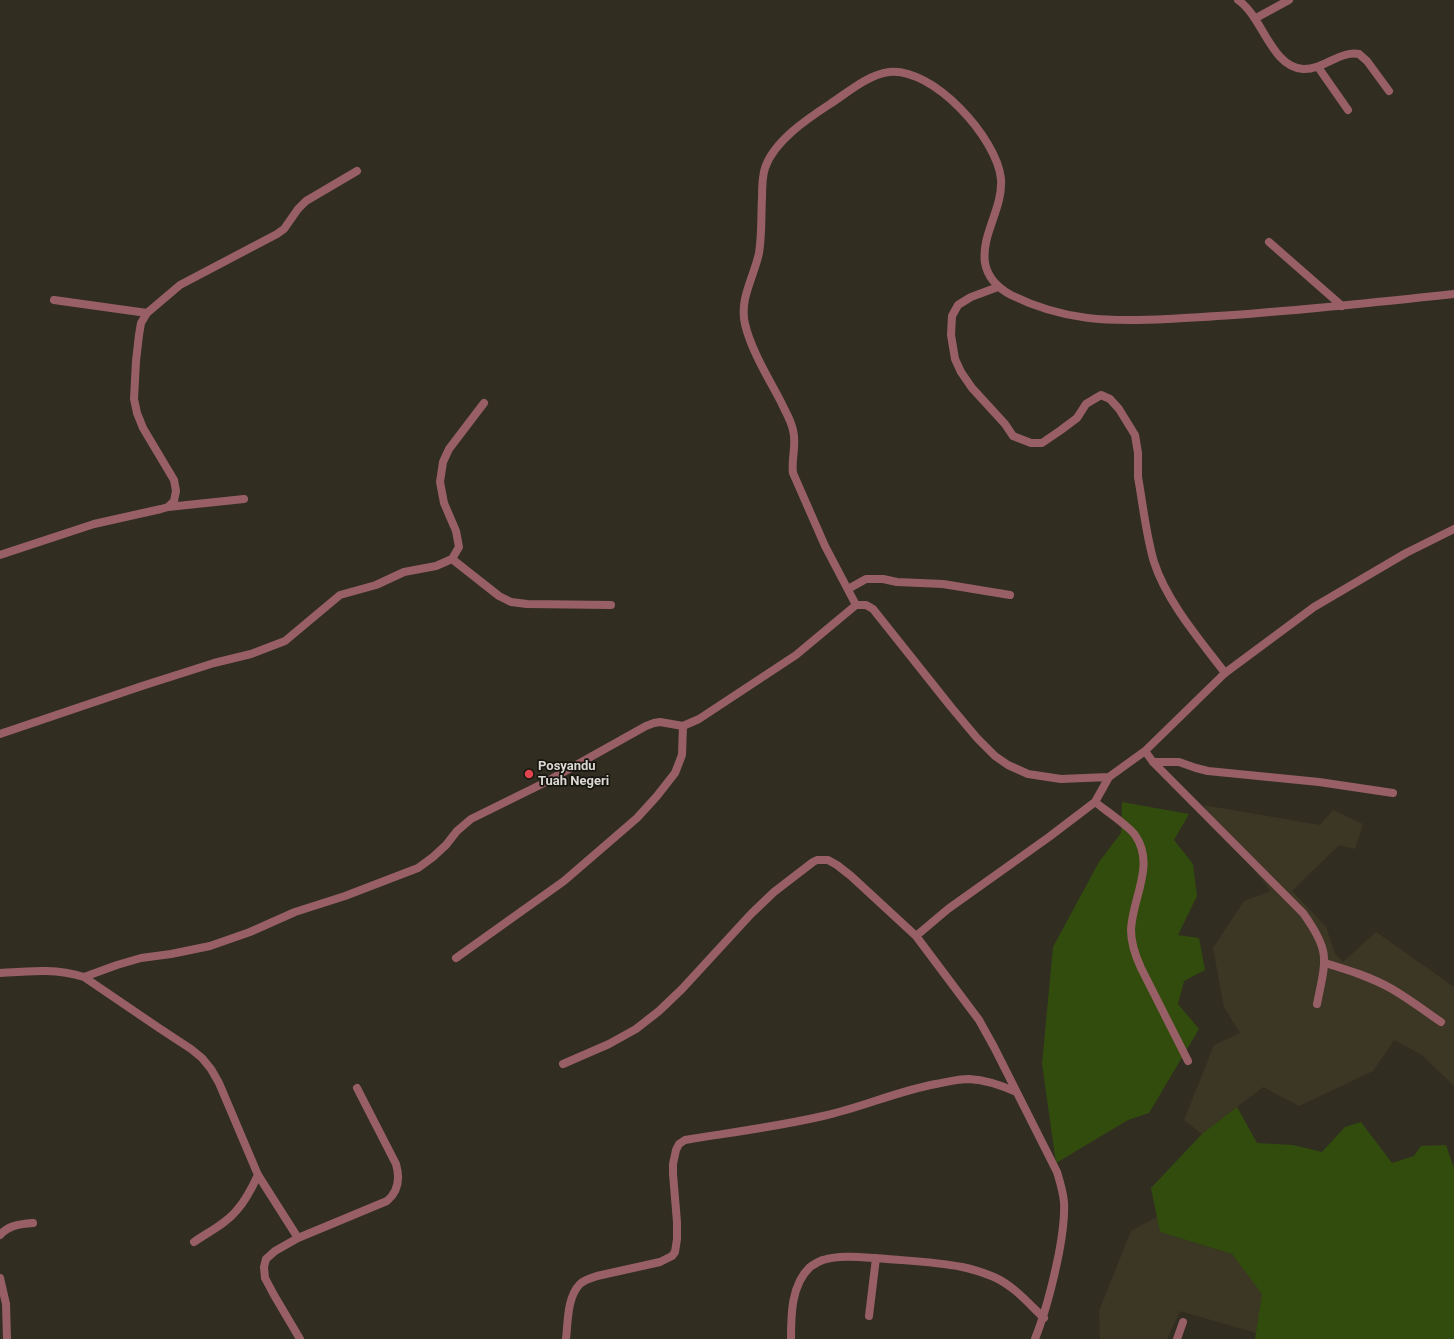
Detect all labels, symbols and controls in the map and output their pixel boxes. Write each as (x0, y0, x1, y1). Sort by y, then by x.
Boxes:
place label: Posyandu Tuah Negeri (538, 759, 609, 790)
marker: Posyandu Tuah Negeri (523, 768, 535, 780)

